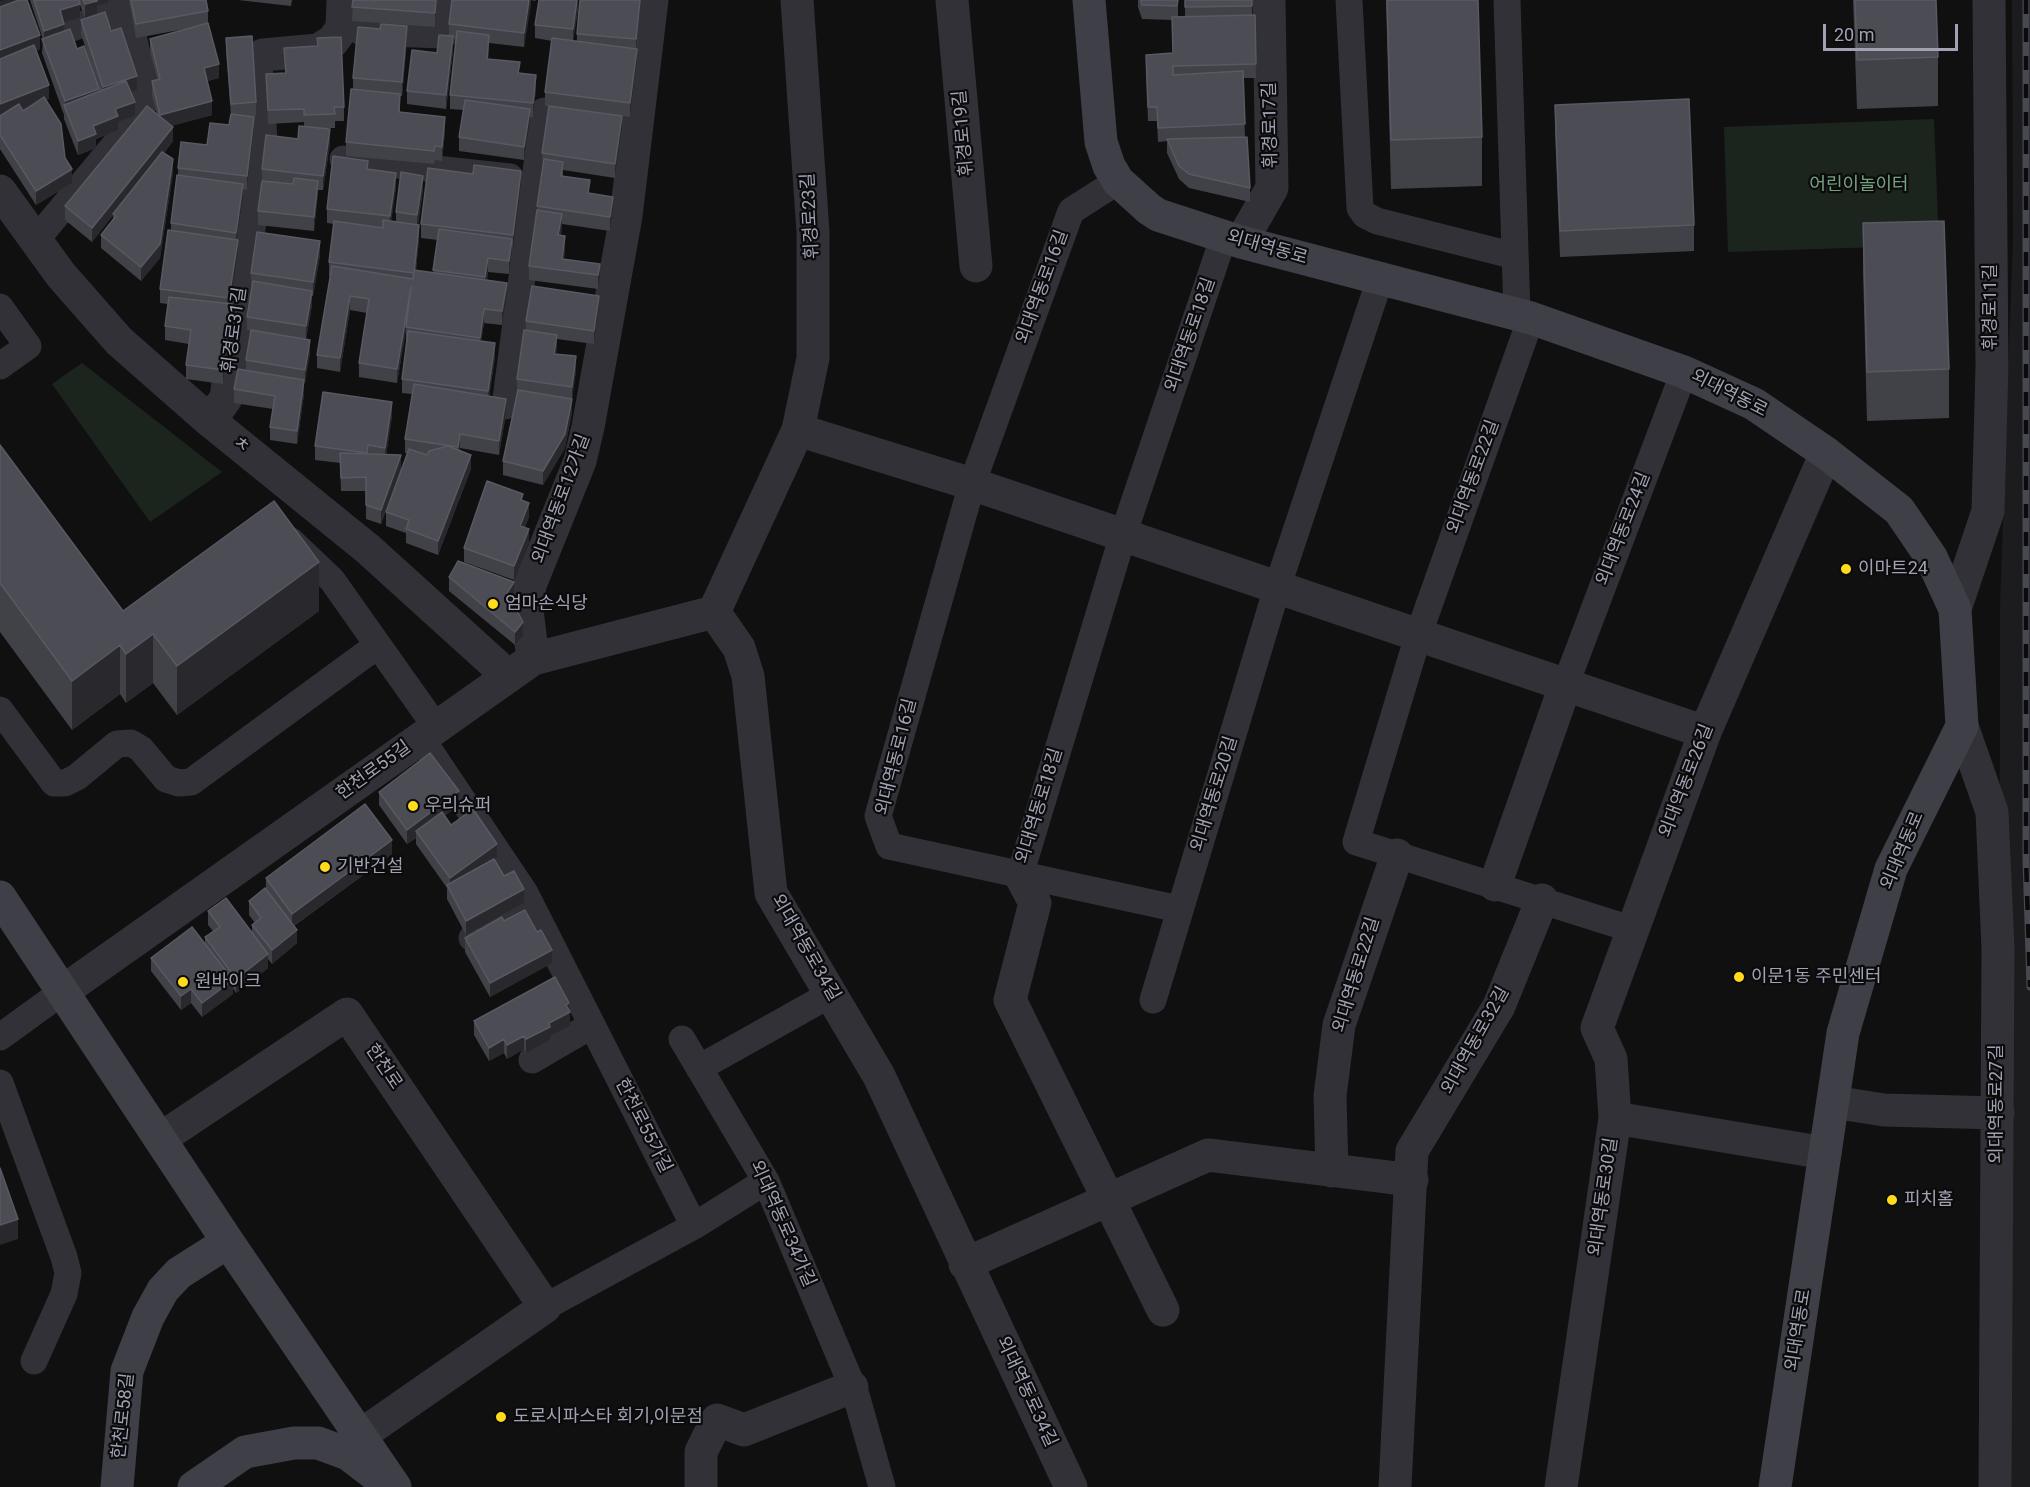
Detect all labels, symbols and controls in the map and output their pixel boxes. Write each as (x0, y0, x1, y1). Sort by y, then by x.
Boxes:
scale bar (1826, 12, 1961, 50)
text: 20 m (1834, 24, 1874, 45)
street label: 휘경로17길 (1259, 82, 1283, 168)
street label: 휘경로19길 (949, 89, 979, 177)
street label: 휘경로23길 (798, 172, 824, 260)
park label: 어린이놀이터 (1809, 174, 1909, 196)
street label: 외대역동로 (1224, 226, 1310, 270)
street label: 외대역동로16길 (1012, 227, 1074, 347)
street label: 휘경로11길 (1980, 264, 2002, 350)
street label: 외대역동로18길 (1161, 275, 1221, 395)
street label: 휘경로31길 (218, 286, 252, 374)
street label: 외대역동로 (1687, 366, 1771, 422)
street label: 외대역동로22길 (1443, 417, 1505, 537)
street label: ㅊ (228, 431, 254, 459)
street label: 외대역동로12가길 (529, 431, 595, 567)
street label: 외대역동로24길 (1592, 469, 1656, 589)
place label: 이마트24 (1858, 558, 1928, 580)
marker: 이마트24 (1839, 562, 1853, 576)
place label: 엄마손식당 (505, 593, 588, 615)
marker: 엄마손식당 (486, 597, 500, 611)
street label: 외대역동로16길 (872, 696, 922, 818)
street label: 외대역동로26길 (1655, 721, 1719, 841)
street label: 외대역동로20길 (1187, 734, 1243, 854)
street label: 한천로55길 (333, 737, 415, 805)
street label: 외대역동로18길 (1012, 746, 1068, 866)
place label: 우리슈퍼 (425, 795, 491, 817)
marker: 우리슈퍼 (406, 799, 420, 813)
street label: 외대역동로 (1877, 809, 1929, 893)
place label: 기반건설 (337, 856, 403, 878)
marker: 기반건설 (318, 860, 332, 874)
street label: 외대역동로34길 (766, 891, 844, 1005)
street label: 외대역동로22길 (1329, 915, 1385, 1035)
place label: 이문1동 주민센터 (1751, 966, 1882, 988)
marker: 이문1동 주민센터 (1732, 970, 1746, 984)
place label: 원바이크 (195, 971, 261, 993)
marker: 원바이크 (176, 975, 190, 989)
street label: 외대역동로32길 (1438, 983, 1514, 1099)
street label: 한천로 (360, 1040, 406, 1094)
street label: 외대역동로27길 (1986, 1044, 2008, 1164)
street label: 한천로55가길 (610, 1075, 676, 1177)
street label: 외대역동로30길 (1585, 1136, 1623, 1258)
street label: 외대역동로34가길 (744, 1157, 820, 1291)
place label: 피치홈 (1904, 1189, 1954, 1211)
marker: 피치홈 (1885, 1193, 1899, 1207)
street label: 외대역동로 (1782, 1287, 1816, 1373)
street label: 외대역동로34길 (991, 1333, 1061, 1451)
street label: 한천로58길 (109, 1372, 139, 1460)
place label: 도로시파스타 회기,이문점 (513, 1406, 703, 1428)
marker: 도로시파스타 회기,이문점 (494, 1410, 508, 1424)

